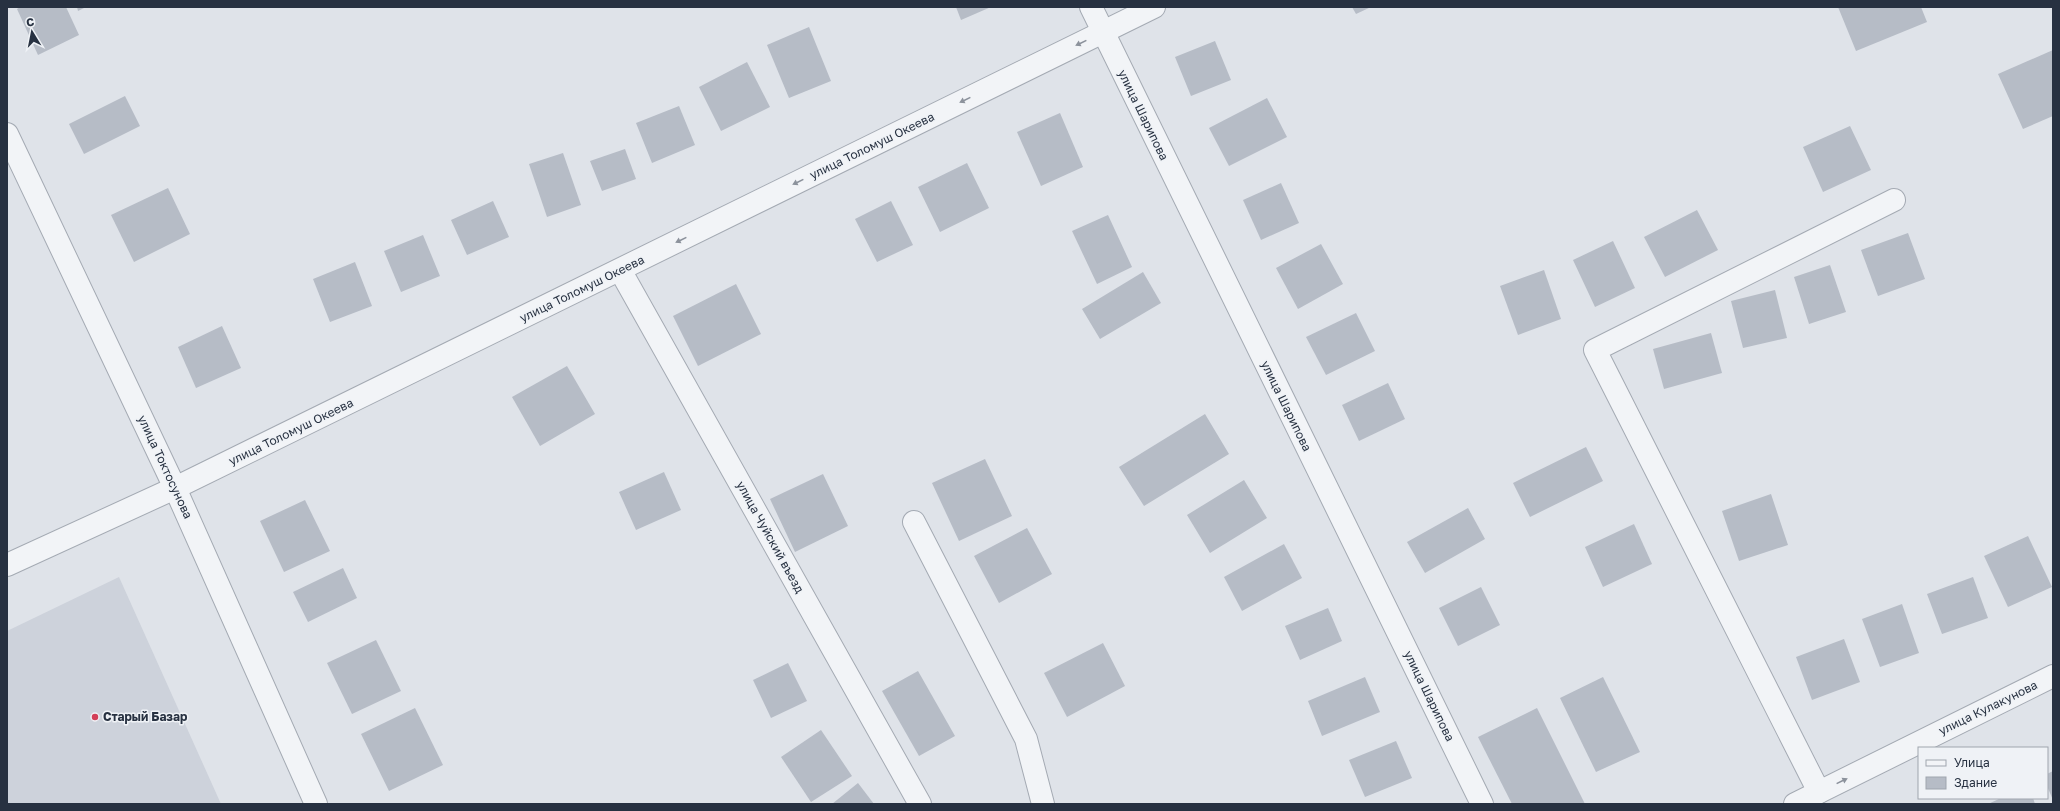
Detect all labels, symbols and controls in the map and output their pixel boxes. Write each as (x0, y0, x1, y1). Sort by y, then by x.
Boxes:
north arrow (12, 12, 52, 52)
text: С (25, 15, 35, 29)
one-way arrow (1075, 40, 1087, 46)
street label: улица Шарипова (1115, 67, 1172, 163)
one-way arrow (959, 97, 970, 103)
street label: улица Толомуш Океева (807, 109, 937, 182)
one-way arrow (792, 179, 803, 186)
one-way arrow (675, 237, 687, 243)
street label: улица Толомуш Океева (517, 252, 647, 325)
street label: улица Шарипова (1258, 358, 1315, 454)
street label: улица Толомуш Океева (226, 395, 356, 468)
street label: улица Токтосунова (135, 413, 196, 521)
street label: улица Чуйский въезд (733, 478, 808, 595)
street label: улица Шарипова (1401, 648, 1458, 744)
street label: улица Кулакунова (1936, 677, 2040, 738)
place label: Старый Базар (103, 709, 188, 724)
marker: Старый Базар (90, 712, 100, 722)
legend (1918, 747, 2048, 799)
text: Улица (1954, 755, 1990, 770)
text: Здание (1954, 775, 1997, 790)
one-way arrow (1837, 777, 1848, 784)

